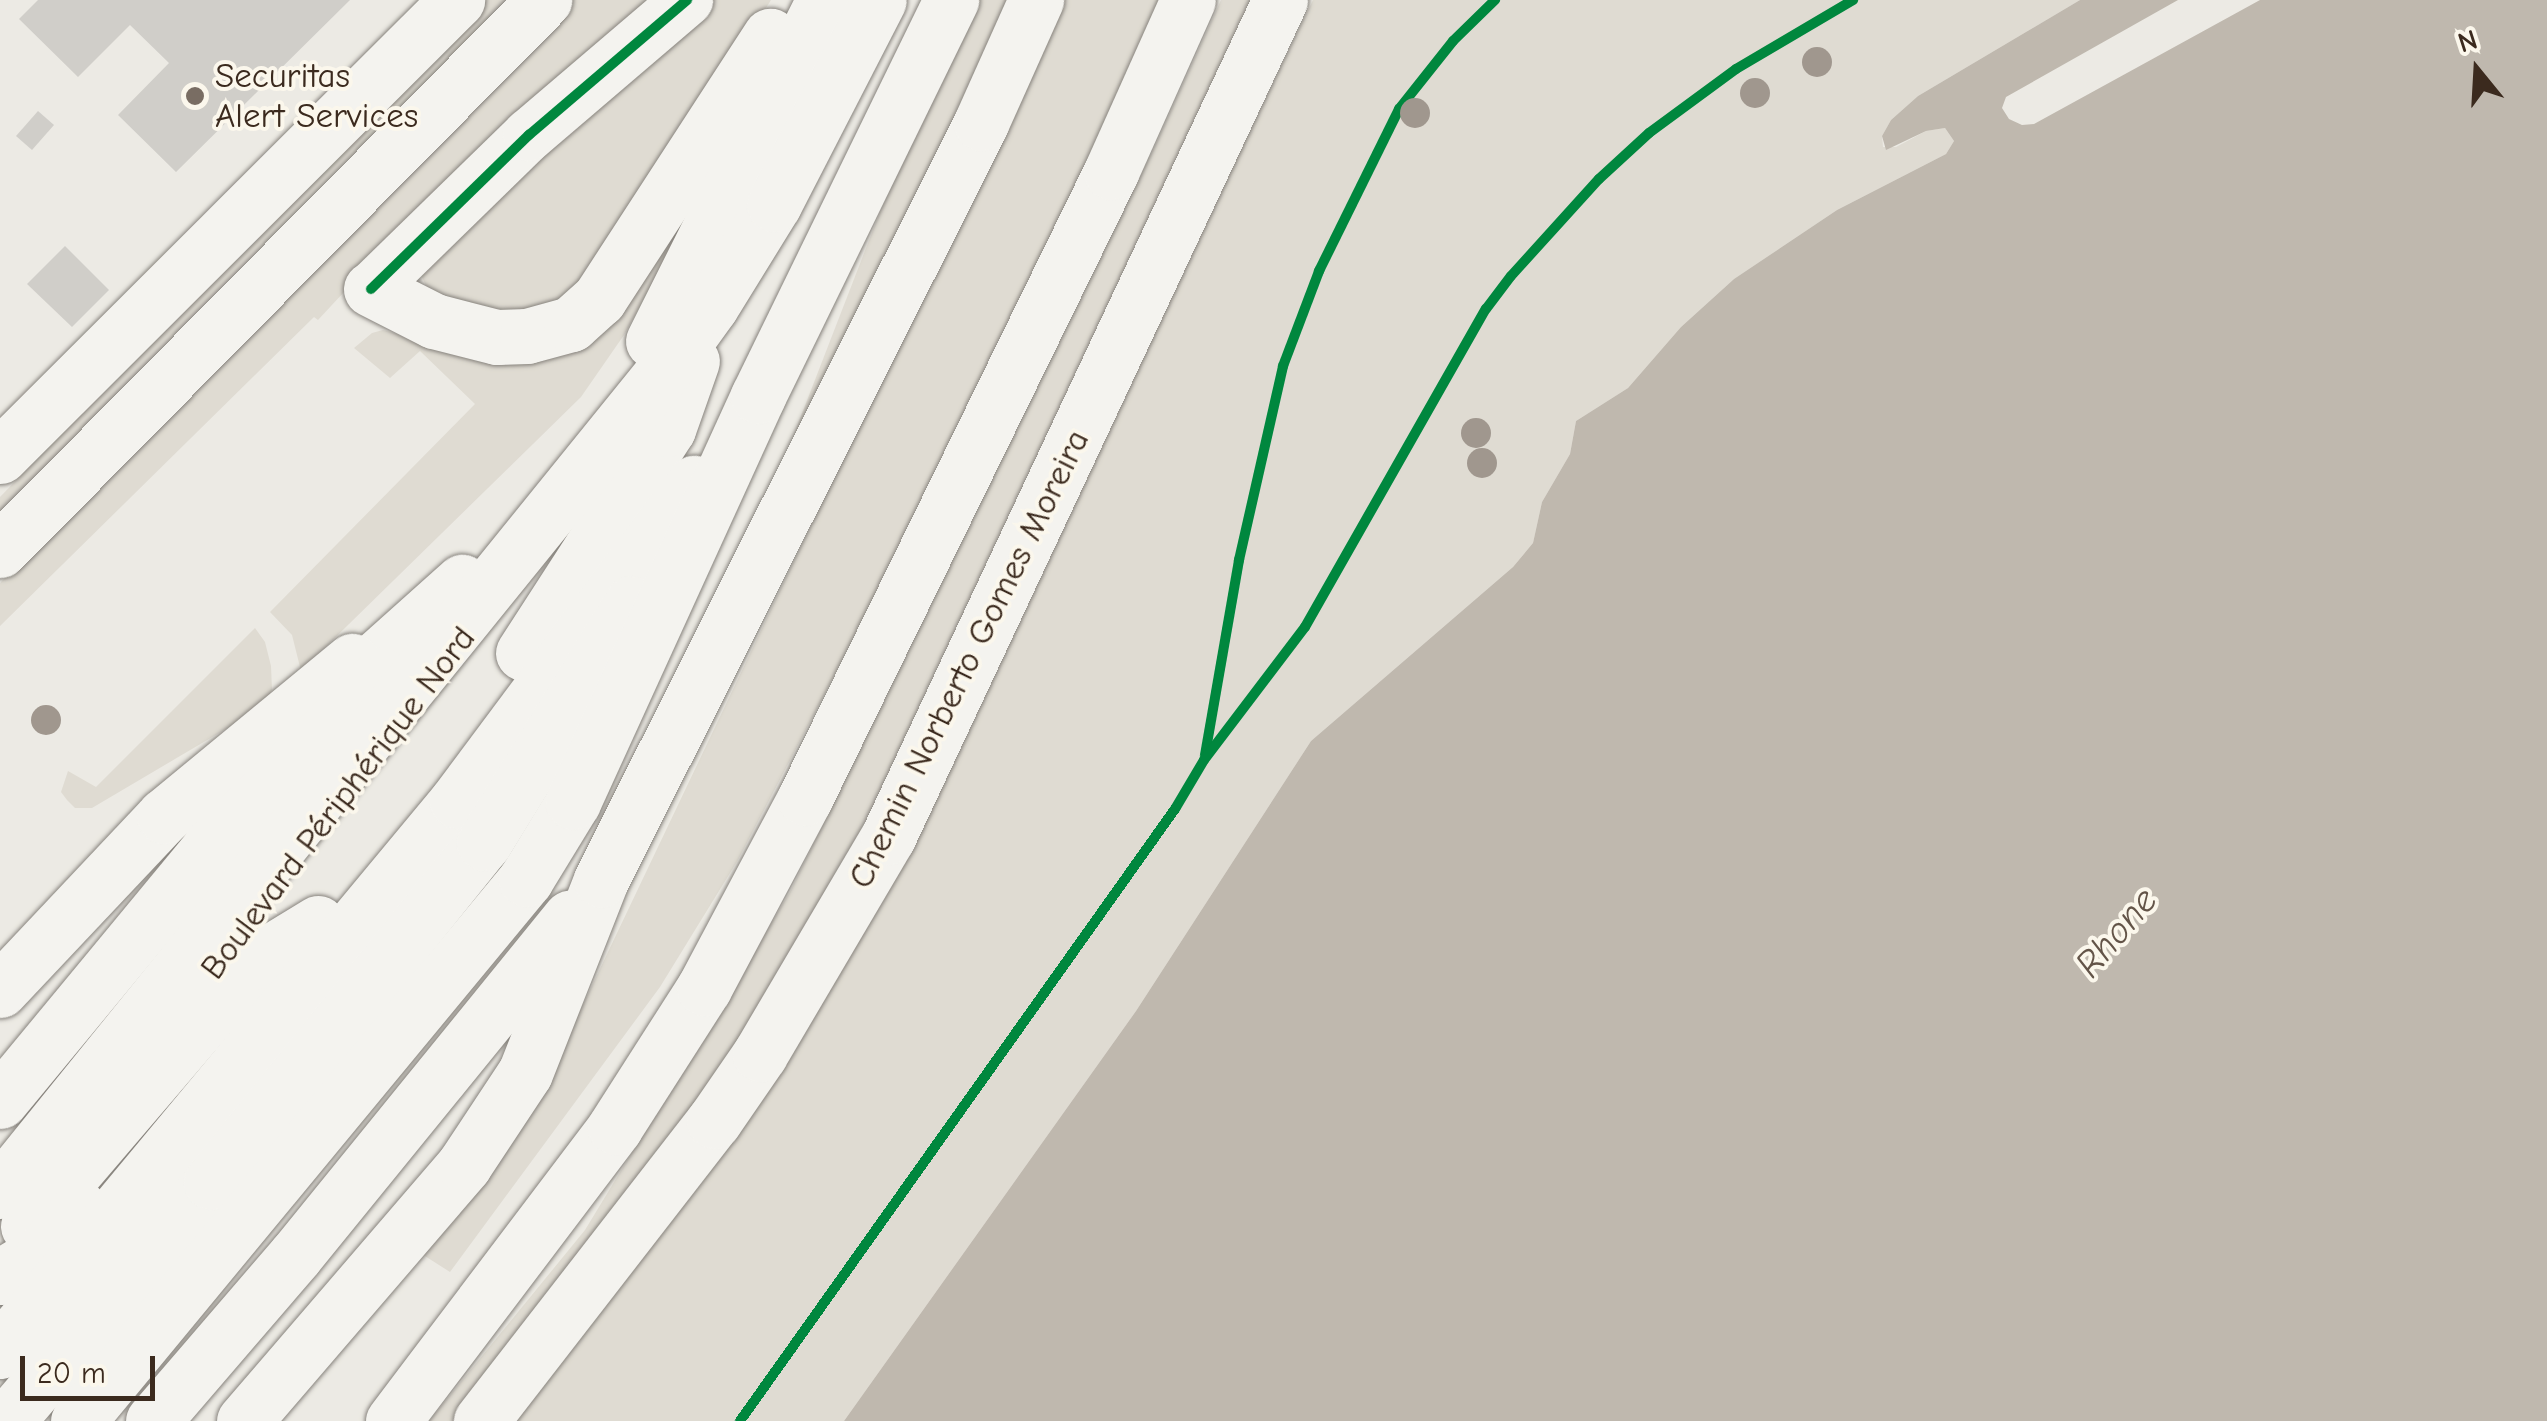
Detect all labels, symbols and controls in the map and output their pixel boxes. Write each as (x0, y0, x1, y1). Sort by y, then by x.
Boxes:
north arrow (2427, 20, 2527, 120)
text: N (2454, 23, 2481, 60)
place label: Securitas Alert Services (215, 55, 418, 137)
marker: Securitas Alert Services (184, 85, 206, 107)
street label: Chemin Norberto Gomes Moreira (840, 423, 1098, 895)
street label: Boulevard Périphérique Nord (192, 618, 484, 988)
water label: Rhone (2066, 879, 2168, 987)
scale bar (25, 1336, 160, 1398)
text: 20 m (37, 1356, 106, 1391)

